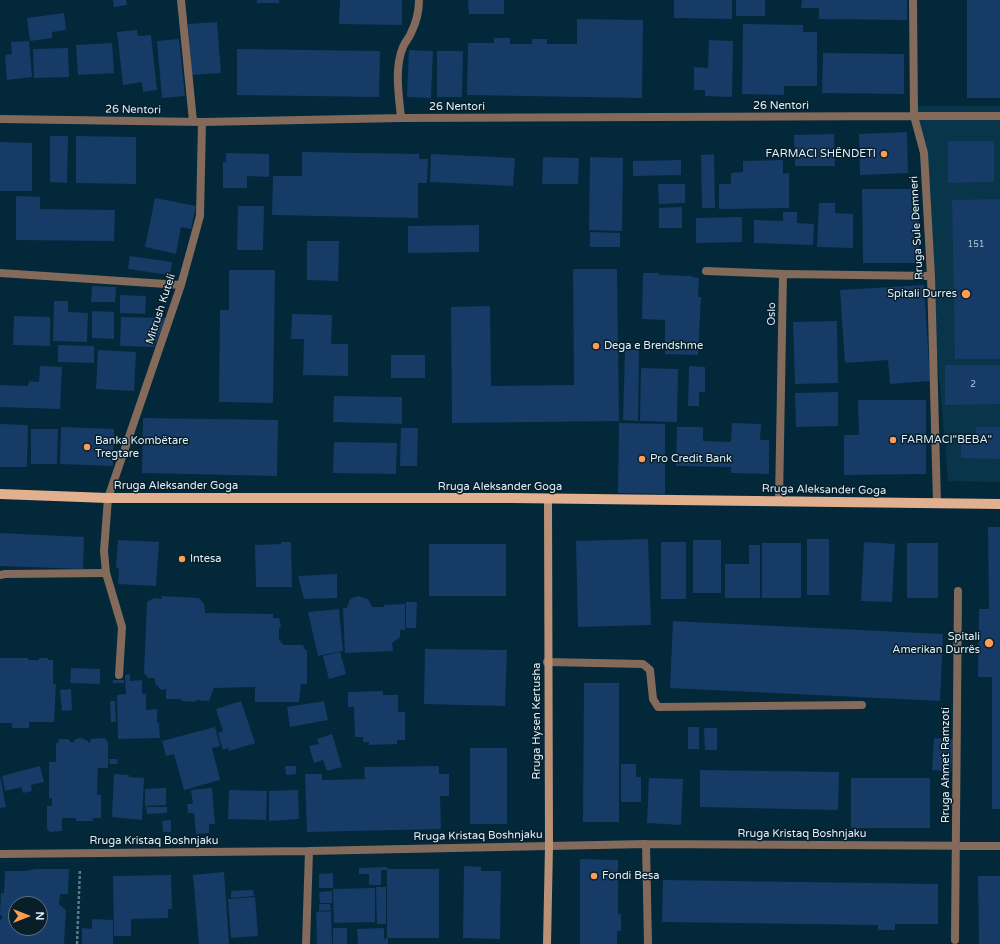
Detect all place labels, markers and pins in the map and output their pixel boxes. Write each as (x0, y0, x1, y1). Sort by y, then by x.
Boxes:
place label: FARMACI SHËNDETI (765, 147, 876, 161)
marker: FARMACI SHËNDETI (879, 149, 889, 159)
place label: Spitali Durres (887, 287, 957, 301)
marker: Spitali Durres (960, 288, 972, 300)
place label: Dega e Brendshme (604, 339, 703, 353)
marker: Dega e Brendshme (591, 341, 601, 351)
place label: FARMACI"BEBA" (901, 433, 992, 447)
place label: Banka Kombëtare Tregtare (95, 434, 188, 460)
marker: FARMACI"BEBA" (888, 435, 898, 445)
marker: Banka Kombëtare Tregtare (82, 442, 92, 452)
place label: Pro Credit Bank (650, 452, 732, 466)
marker: Pro Credit Bank (637, 454, 647, 464)
place label: Intesa (190, 552, 221, 566)
marker: Intesa (177, 554, 187, 564)
place label: Spitali Amerikan Durrës (892, 630, 980, 656)
marker: Spitali Amerikan Durrës (983, 637, 995, 649)
place label: Fondi Besa (602, 869, 659, 883)
marker: Fondi Besa (589, 871, 599, 881)

